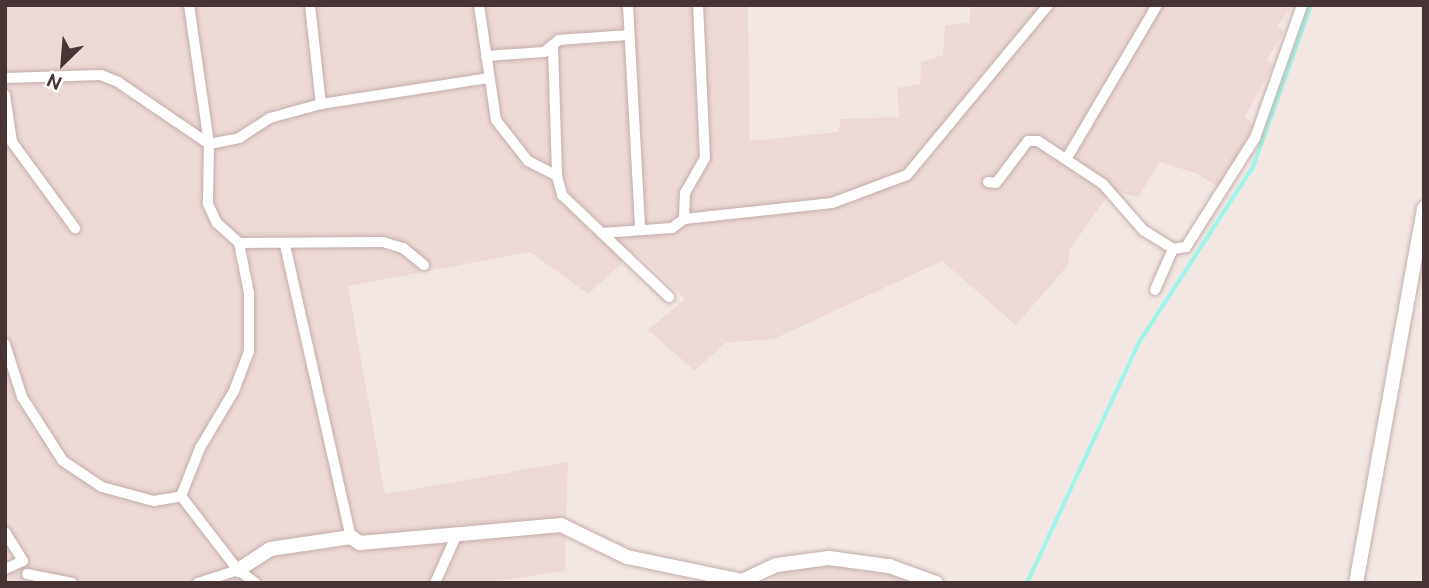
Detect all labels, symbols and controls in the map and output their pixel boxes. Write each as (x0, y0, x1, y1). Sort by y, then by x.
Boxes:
north arrow (28, 28, 98, 98)
text: N (43, 69, 65, 95)

